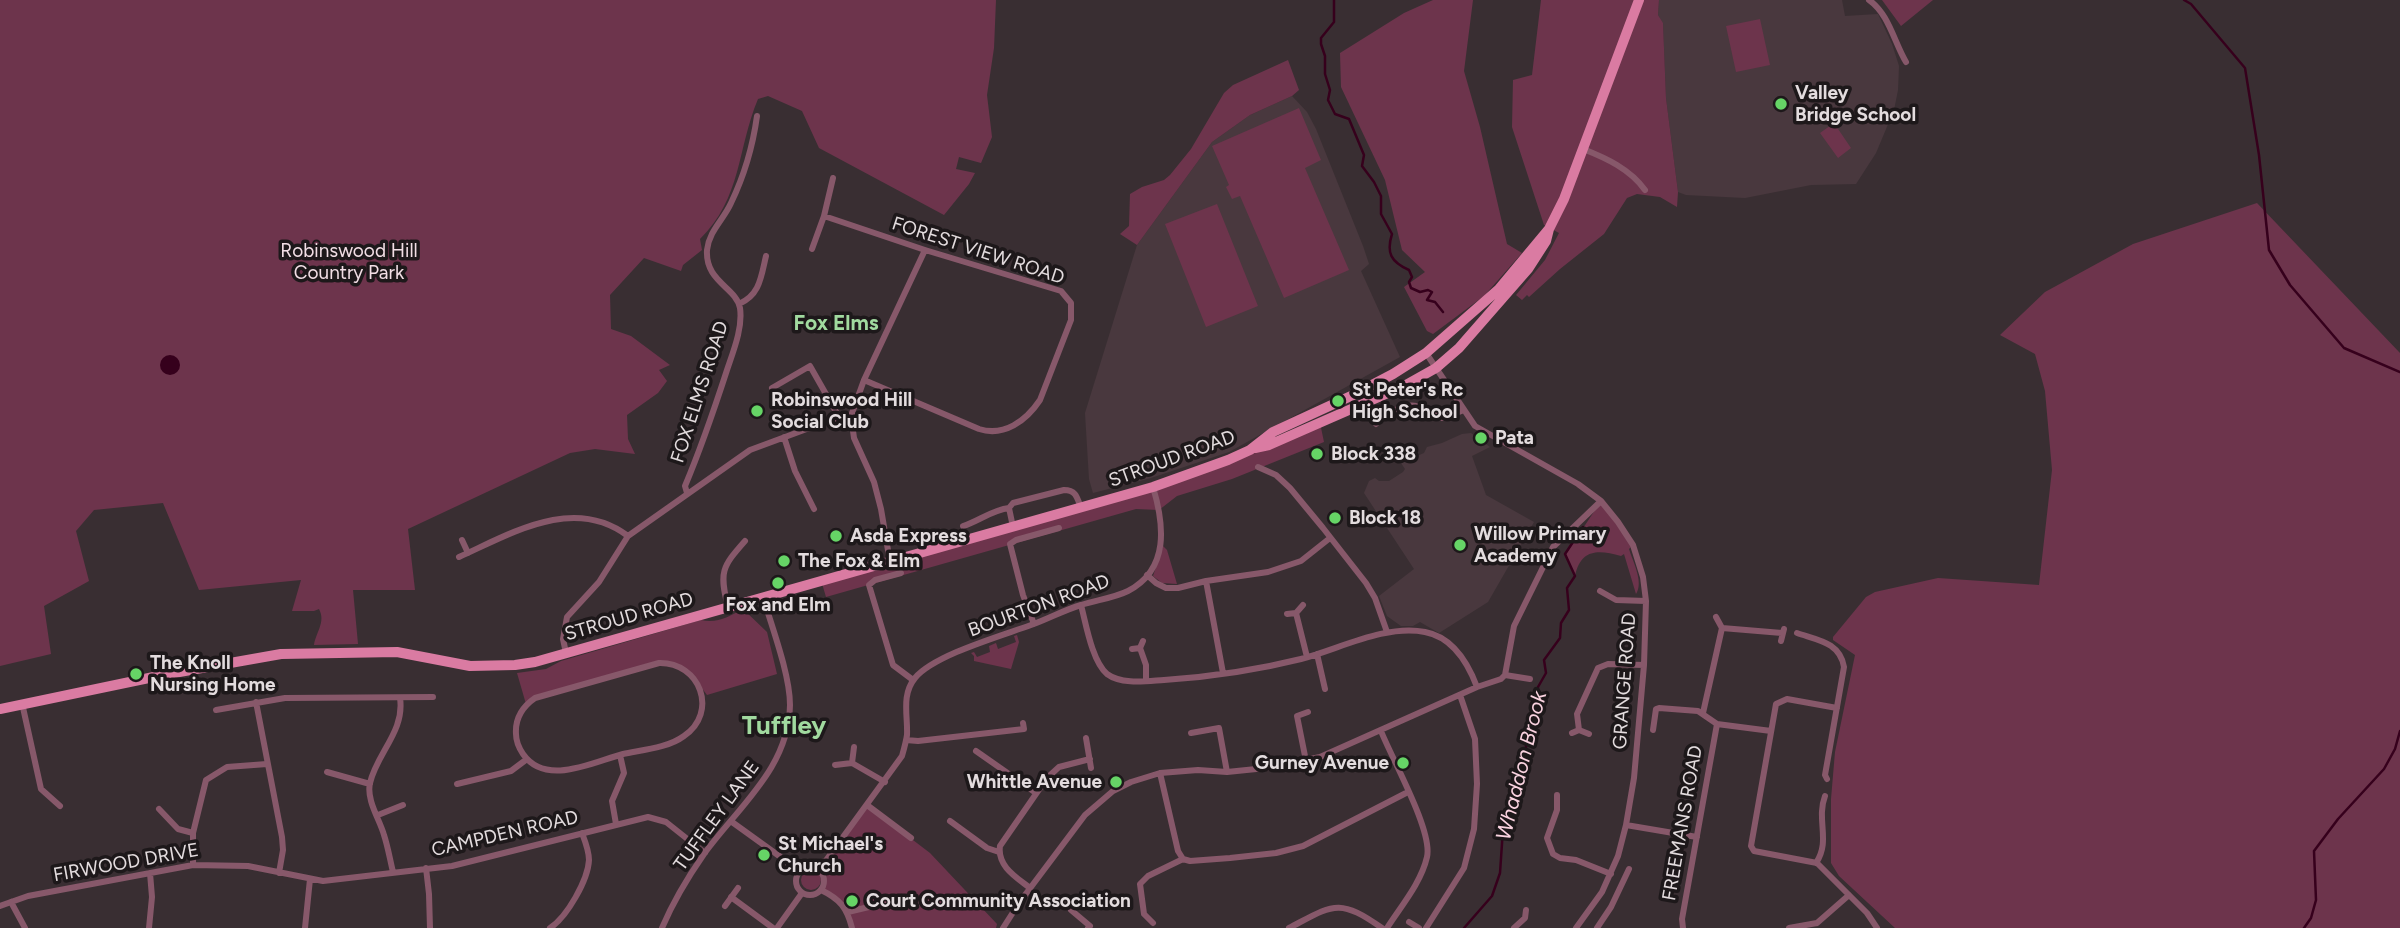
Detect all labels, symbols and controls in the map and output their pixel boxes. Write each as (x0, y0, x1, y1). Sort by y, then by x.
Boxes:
place label: Valley Bridge School (1795, 82, 1916, 126)
marker: Valley Bridge School (1773, 96, 1789, 112)
street label: FOREST VIEW ROAD (889, 212, 1067, 290)
park label: Robinswood Hill Country Park (280, 240, 418, 284)
district label: Fox Elms (793, 311, 879, 337)
street label: FOX ELMS ROAD (666, 318, 734, 466)
place label: St Peter's Rc High School (1352, 379, 1463, 423)
place label: Robinswood Hill Social Club (771, 389, 912, 433)
marker: St Peter's Rc High School (1330, 393, 1346, 409)
marker: Robinswood Hill Social Club (749, 403, 765, 419)
street label: STROUD ROAD (1106, 426, 1238, 492)
place label: Pata (1495, 427, 1534, 449)
marker: Pata (1473, 430, 1489, 446)
place label: Block 338 (1331, 443, 1416, 465)
marker: Block 338 (1309, 446, 1325, 462)
place label: Block 18 (1349, 507, 1421, 529)
marker: Block 18 (1327, 510, 1343, 526)
place label: Willow Primary Academy (1474, 523, 1606, 567)
place label: Asda Express (850, 525, 967, 547)
marker: Asda Express (828, 528, 844, 544)
marker: Willow Primary Academy (1452, 537, 1468, 553)
place label: The Fox & Elm (798, 550, 920, 572)
marker: The Fox & Elm (776, 553, 792, 569)
street label: BOURTON ROAD (965, 570, 1113, 642)
marker: Fox and Elm (770, 575, 786, 591)
street label: STROUD ROAD (562, 588, 696, 646)
place label: Fox and Elm (726, 594, 830, 616)
street label: GRANGE ROAD (1609, 612, 1641, 750)
place label: The Knoll Nursing Home (150, 652, 276, 696)
marker: The Knoll Nursing Home (128, 666, 144, 682)
water label: Whaddon Brook (1491, 689, 1553, 843)
district label: Tuffley (742, 710, 826, 742)
street label: FREEMANS ROAD (1658, 744, 1708, 902)
place label: Gurney Avenue (1255, 752, 1389, 774)
marker: Gurney Avenue (1395, 755, 1411, 771)
street label: TUFFLEY LANE (669, 756, 765, 876)
place label: Whittle Avenue (967, 771, 1102, 793)
marker: Whittle Avenue (1108, 774, 1124, 790)
street label: CAMPDEN ROAD (429, 806, 581, 862)
place label: St Michael's Church (778, 833, 883, 877)
street label: FIRWOOD DRIVE (51, 839, 201, 887)
marker: St Michael's Church (756, 847, 772, 863)
place label: Court Community Association (866, 890, 1131, 912)
marker: Court Community Association (844, 893, 860, 909)

